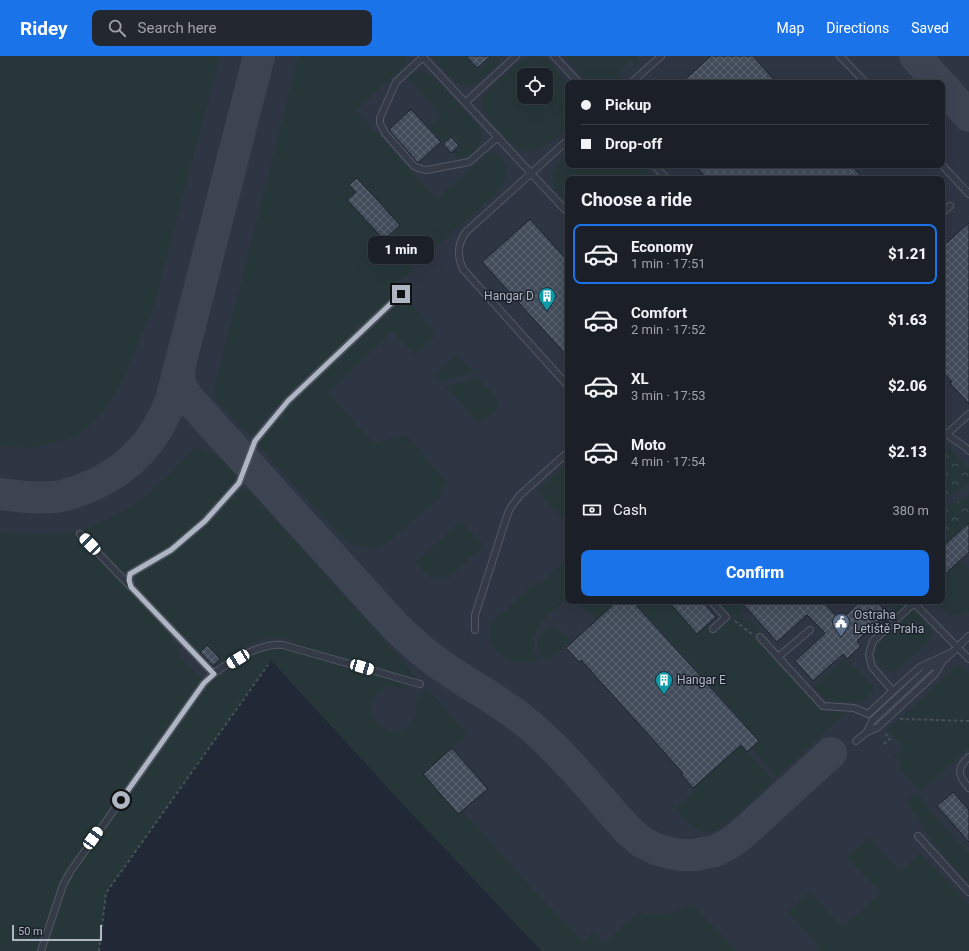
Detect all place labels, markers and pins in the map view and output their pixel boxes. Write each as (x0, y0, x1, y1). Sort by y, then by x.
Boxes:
building icon: Hangar D (537, 286, 557, 311)
place label: Hangar D (484, 289, 534, 303)
place label: Ostraha Letiště Praha (854, 608, 924, 636)
public building icon: Ostraha Letiště Praha (831, 612, 851, 637)
building icon: Hangar E (654, 670, 674, 695)
place label: Hangar E (677, 673, 726, 687)

